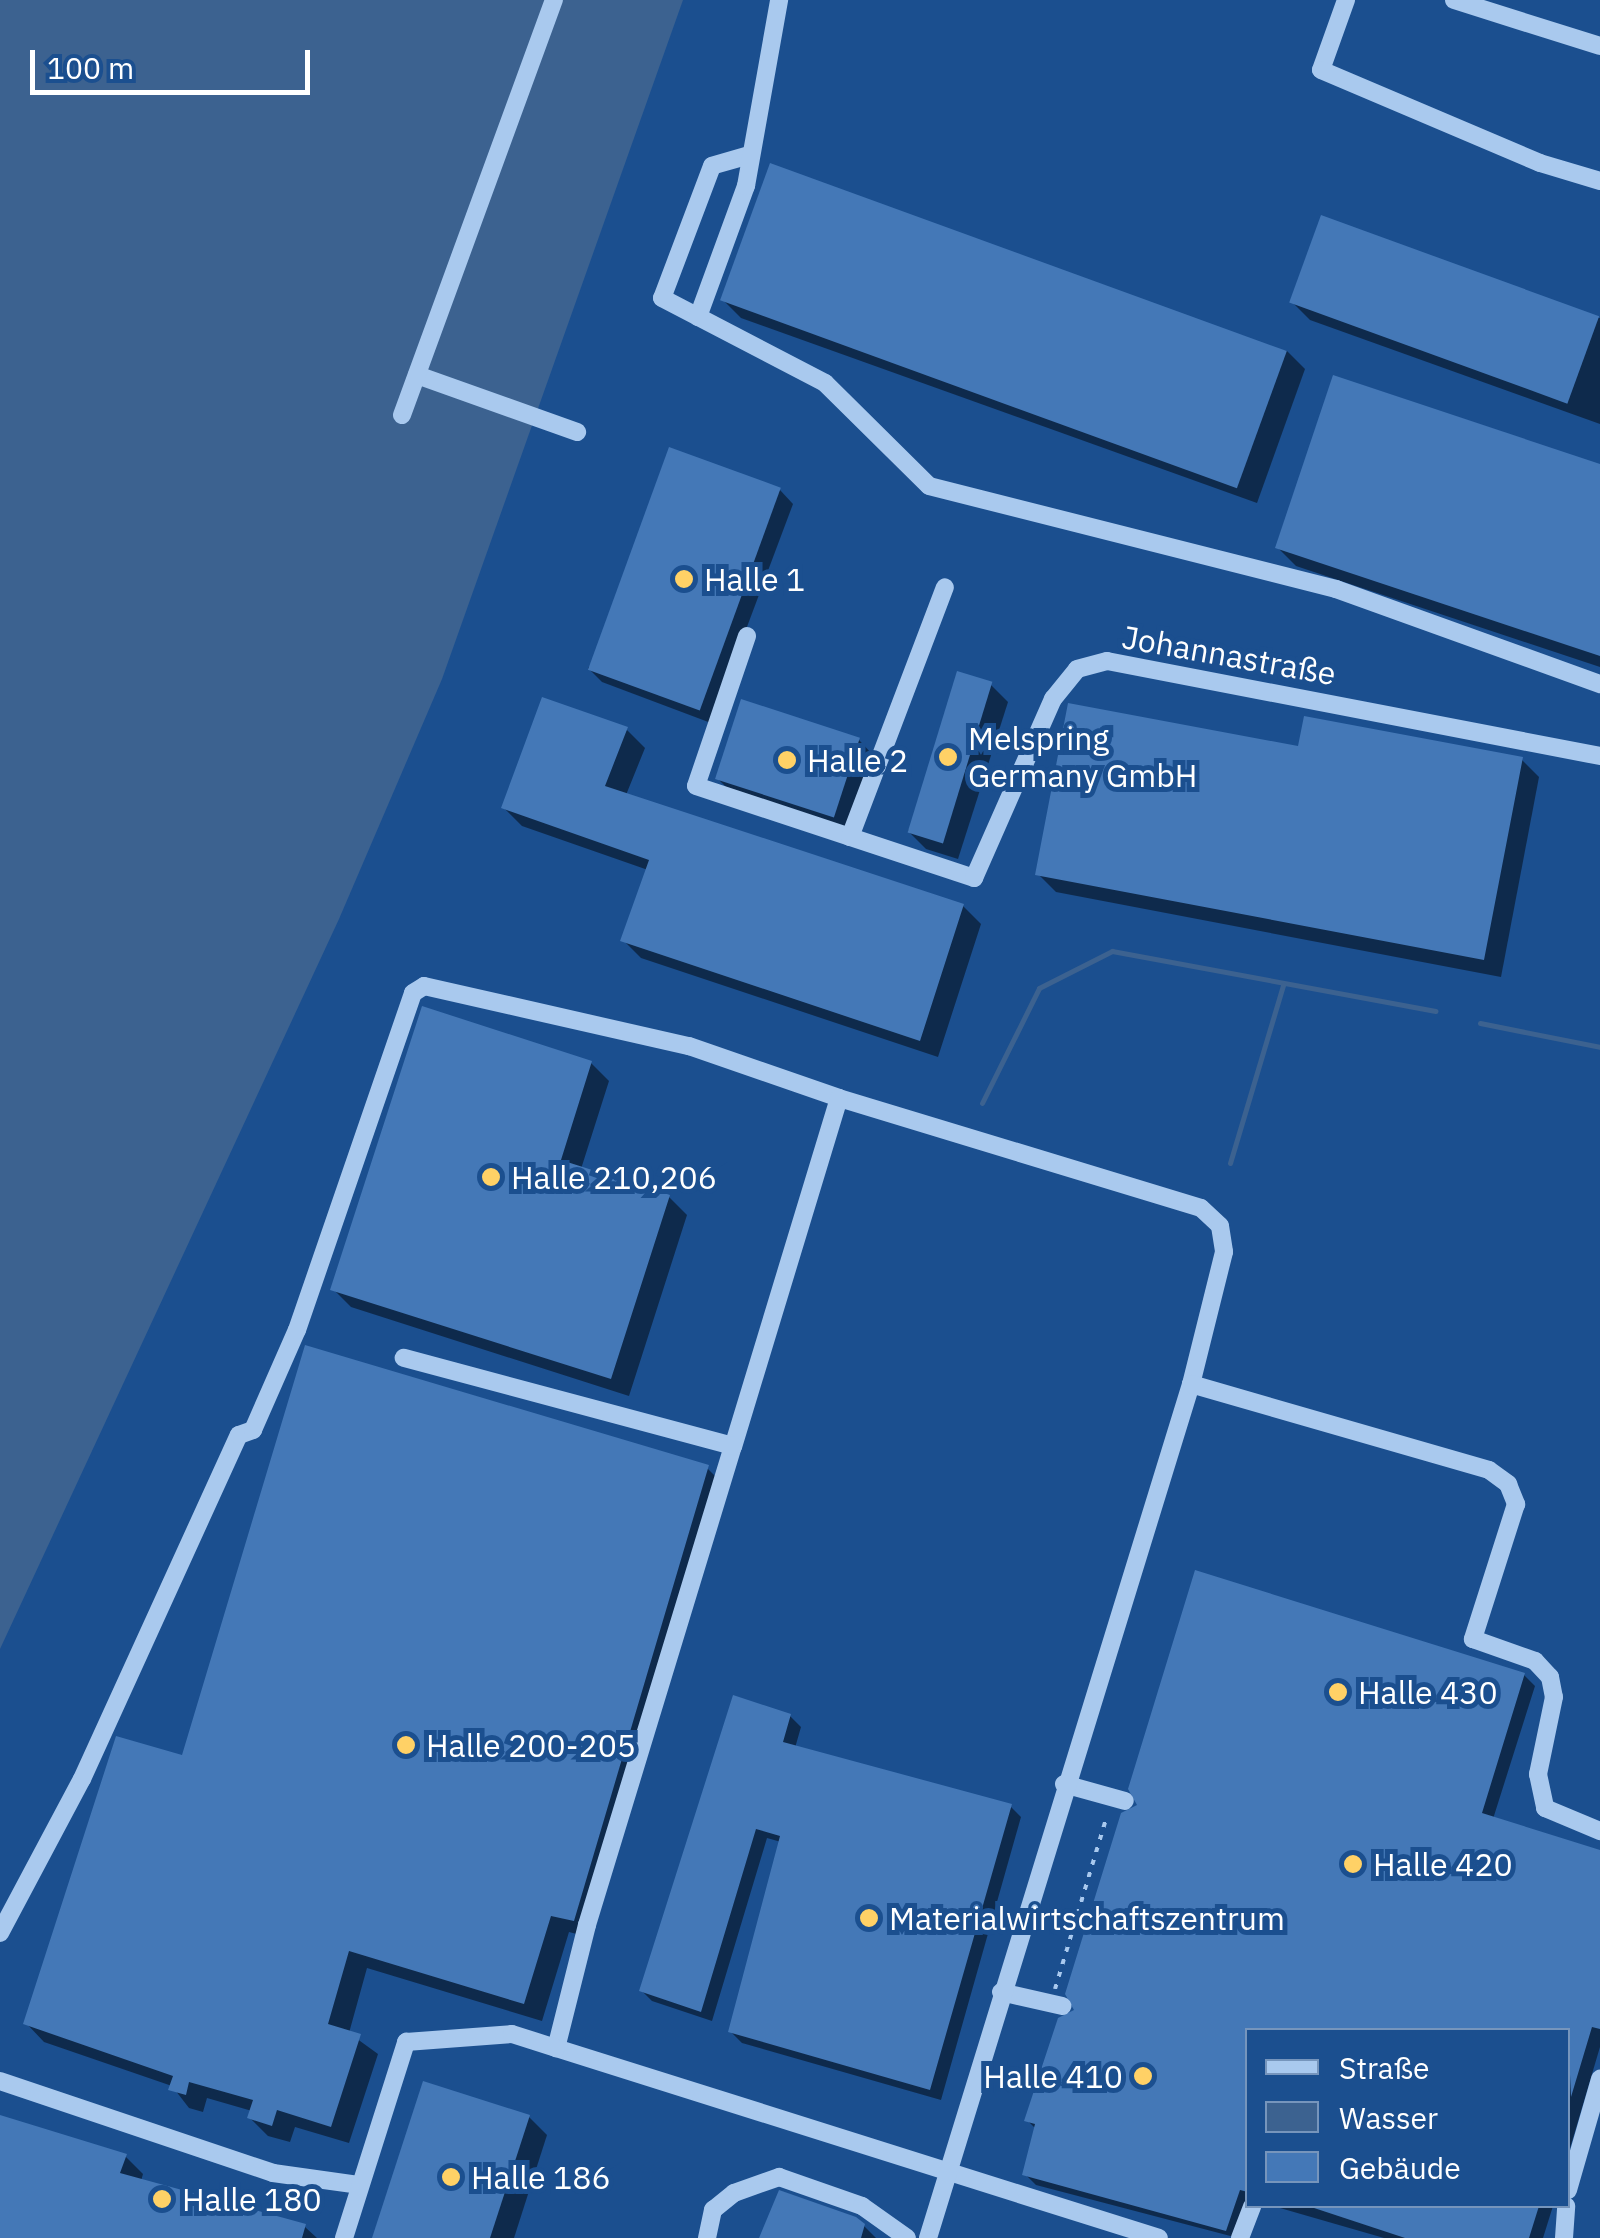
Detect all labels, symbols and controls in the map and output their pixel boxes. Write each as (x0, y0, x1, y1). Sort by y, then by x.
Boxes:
scale bar (35, 30, 315, 92)
text: 100 m (47, 48, 134, 87)
place label: Halle 1 (704, 560, 805, 598)
marker: Halle 1 (673, 568, 695, 590)
street label: Johannastraße (1119, 617, 1339, 693)
place label: Melspring Germany GmbH (968, 720, 1197, 795)
place label: Halle 2 (807, 741, 908, 779)
marker: Melspring Germany GmbH (937, 746, 959, 768)
marker: Halle 2 (776, 749, 798, 771)
place label: Halle 210,206 (511, 1158, 717, 1196)
marker: Halle 210,206 (480, 1166, 502, 1188)
place label: Halle 430 (1358, 1673, 1498, 1711)
marker: Halle 430 (1327, 1681, 1349, 1703)
place label: Halle 200-205 (426, 1726, 636, 1764)
marker: Halle 200-205 (395, 1734, 417, 1756)
place label: Halle 420 (1373, 1845, 1513, 1883)
marker: Halle 420 (1342, 1853, 1364, 1875)
place label: Materialwirtschaftszentrum (889, 1899, 1285, 1937)
marker: Materialwirtschaftszentrum (858, 1907, 880, 1929)
legend (1245, 2028, 1570, 2208)
text: Straße (1339, 2048, 1430, 2087)
place label: Halle 410 (983, 2057, 1123, 2095)
marker: Halle 410 (1132, 2065, 1154, 2087)
text: Wasser (1339, 2098, 1438, 2137)
text: Gebäude (1339, 2148, 1461, 2187)
place label: Halle 186 (471, 2158, 611, 2196)
marker: Halle 186 (440, 2166, 462, 2188)
place label: Halle 180 (182, 2180, 322, 2218)
marker: Halle 180 (151, 2188, 173, 2210)

